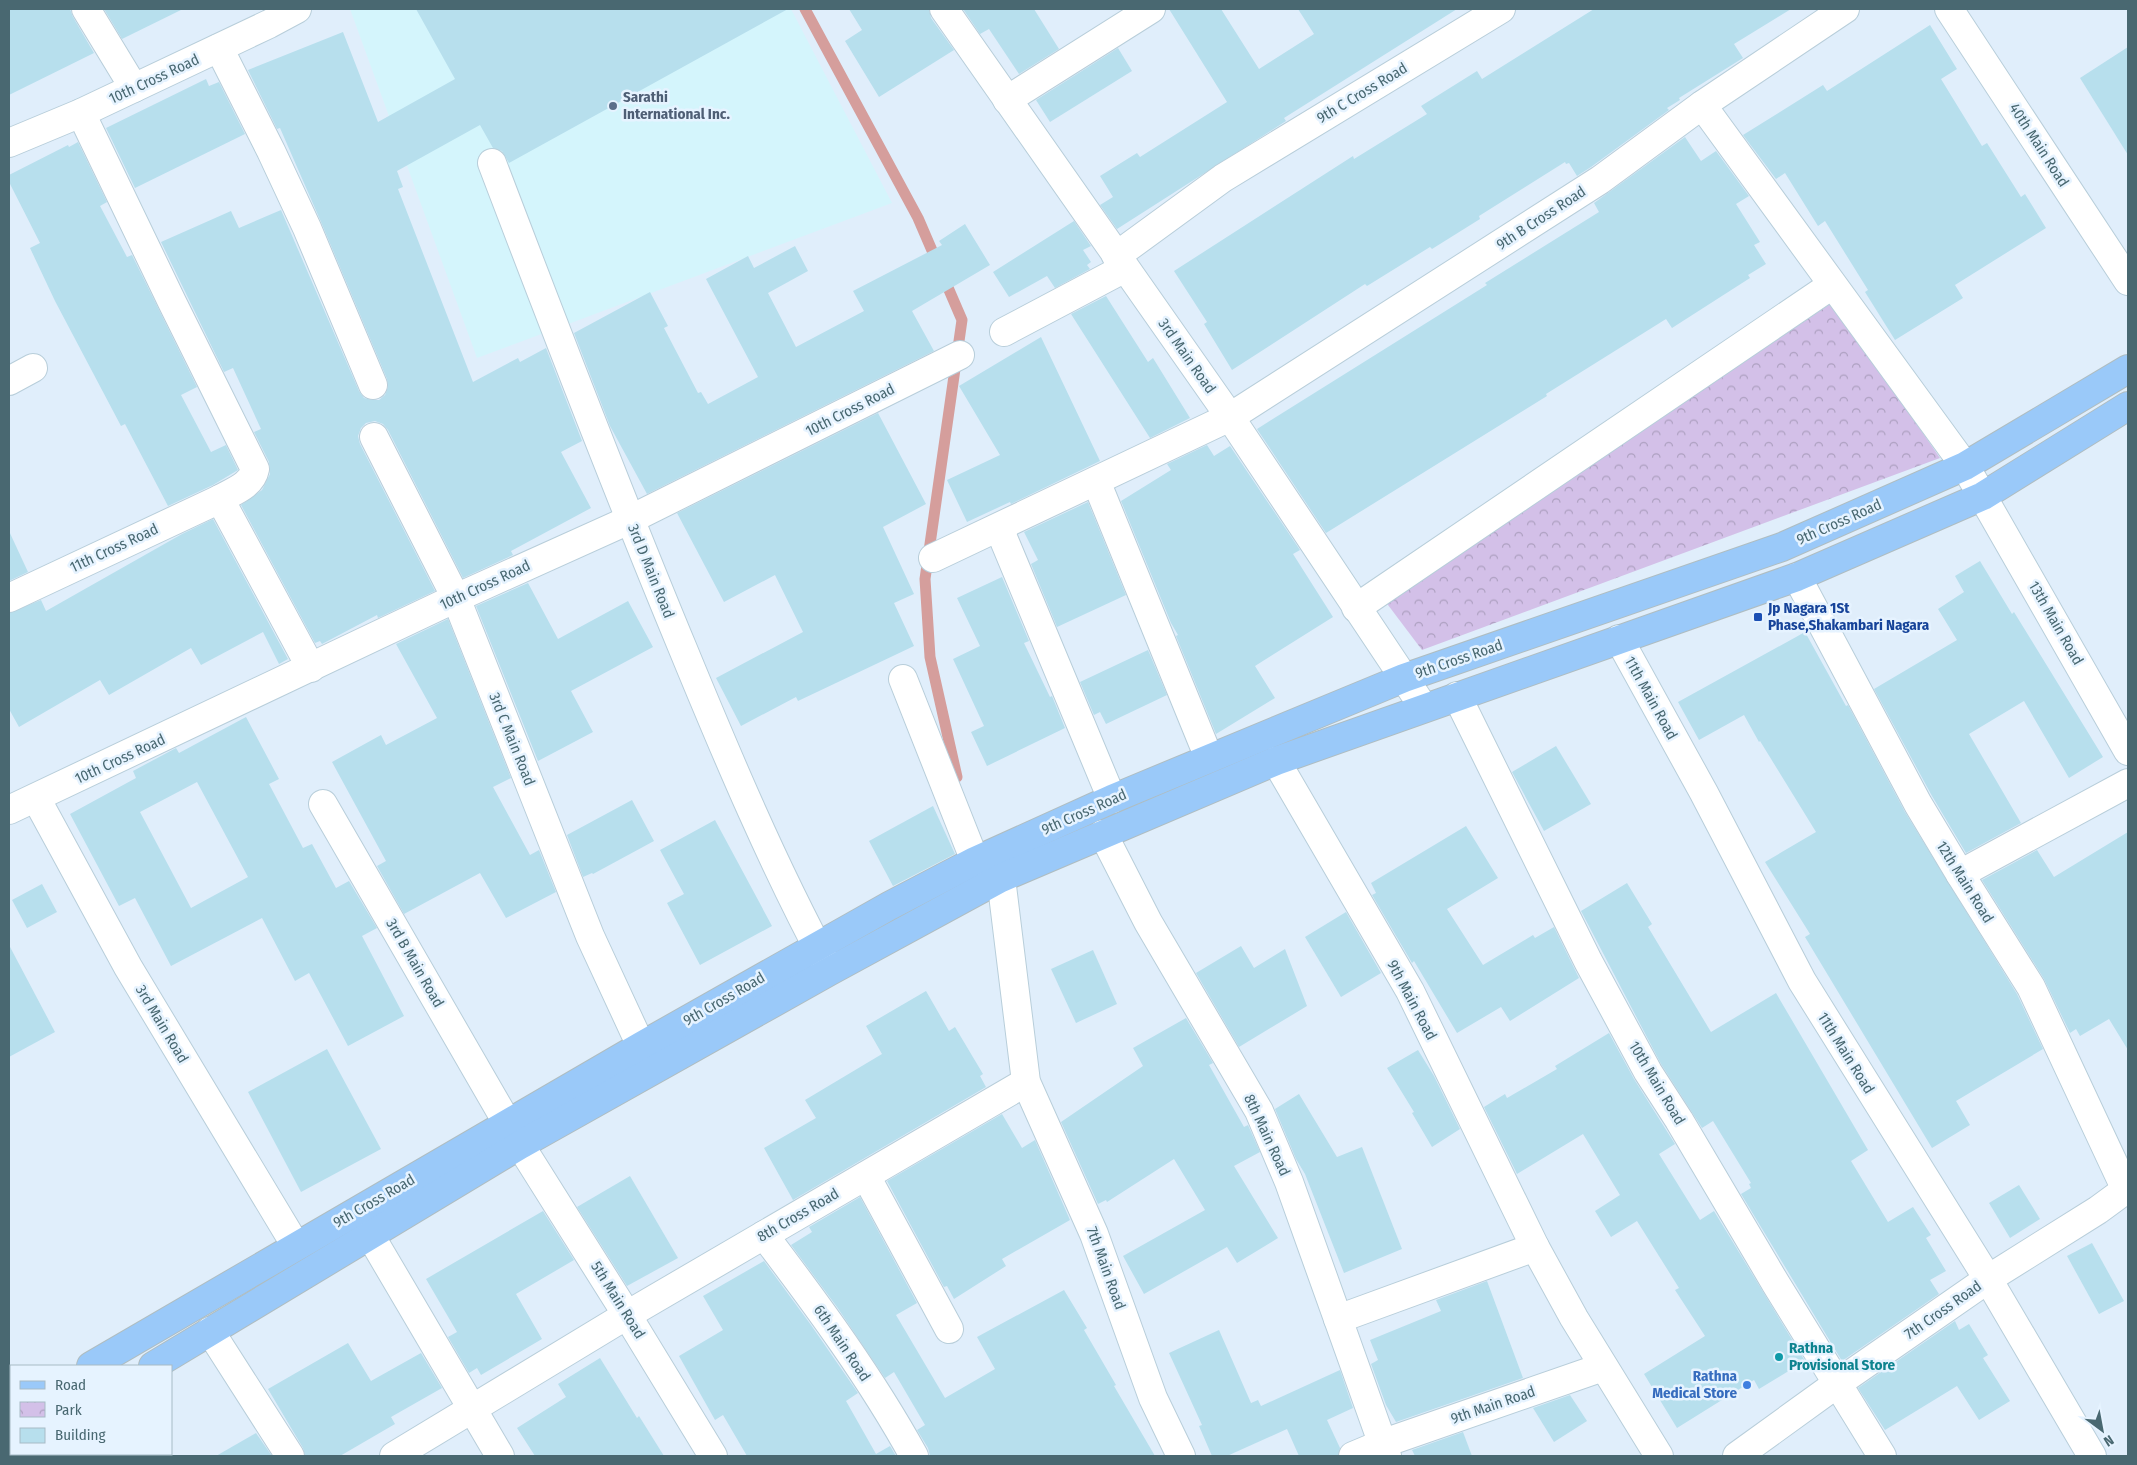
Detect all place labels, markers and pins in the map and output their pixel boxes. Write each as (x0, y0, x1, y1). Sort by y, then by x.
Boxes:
place label: Sarathi International Inc. (623, 88, 730, 123)
marker: Sarathi International Inc. (607, 100, 619, 112)
place label: Jp Nagara 1St Phase,Shakambari Nagara (1767, 599, 1930, 634)
marker: Jp Nagara 1St Phase,Shakambari Nagara (1752, 611, 1764, 623)
place label: Rathna Provisional Store (1789, 1339, 1895, 1374)
marker: Rathna Provisional Store (1773, 1351, 1785, 1363)
place label: Rathna Medical Store (1652, 1367, 1738, 1402)
marker: Rathna Medical Store (1741, 1379, 1753, 1391)

